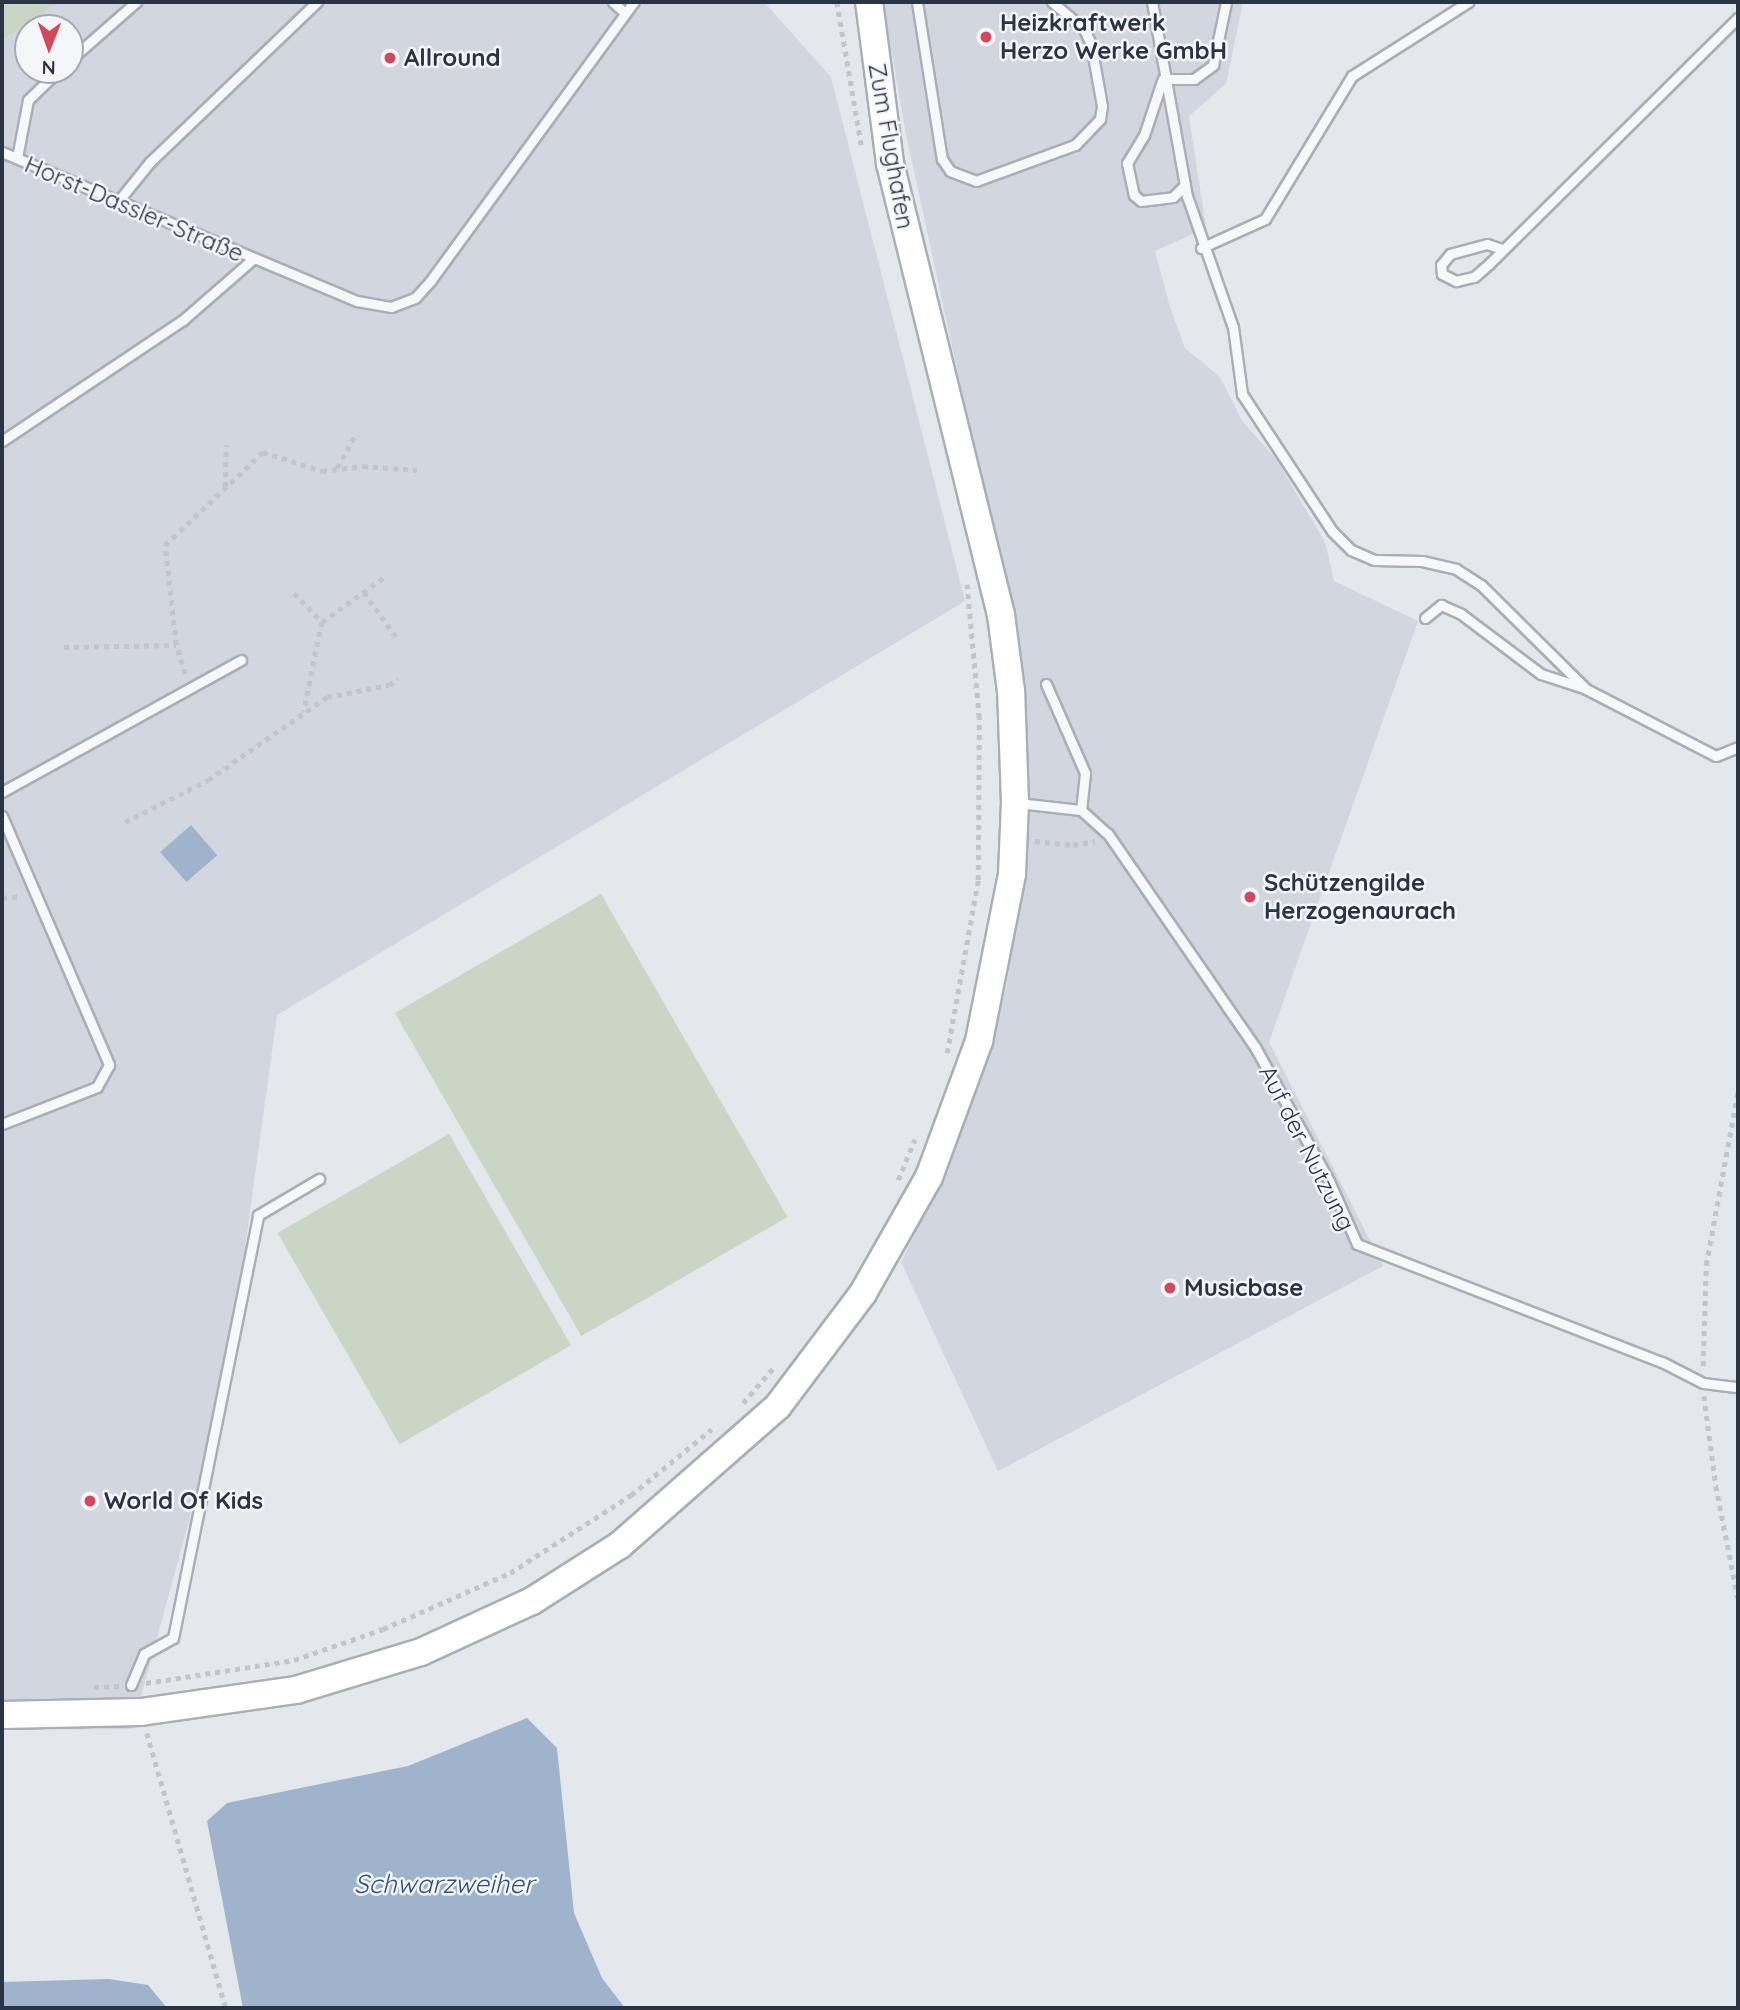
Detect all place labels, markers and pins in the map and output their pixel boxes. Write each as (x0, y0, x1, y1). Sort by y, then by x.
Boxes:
place label: Heizkraftwerk Herzo Werke GmbH (1000, 9, 1227, 65)
marker: Heizkraftwerk Herzo Werke GmbH (978, 29, 994, 45)
place label: Allround (404, 44, 501, 72)
marker: Allround (382, 50, 398, 66)
place label: Schützengilde Herzogenaurach (1264, 869, 1456, 925)
marker: Schützengilde Herzogenaurach (1242, 889, 1258, 905)
place label: Musicbase (1184, 1274, 1303, 1302)
marker: Musicbase (1162, 1280, 1178, 1296)
place label: World Of Kids (104, 1487, 263, 1515)
marker: World Of Kids (82, 1493, 98, 1509)

